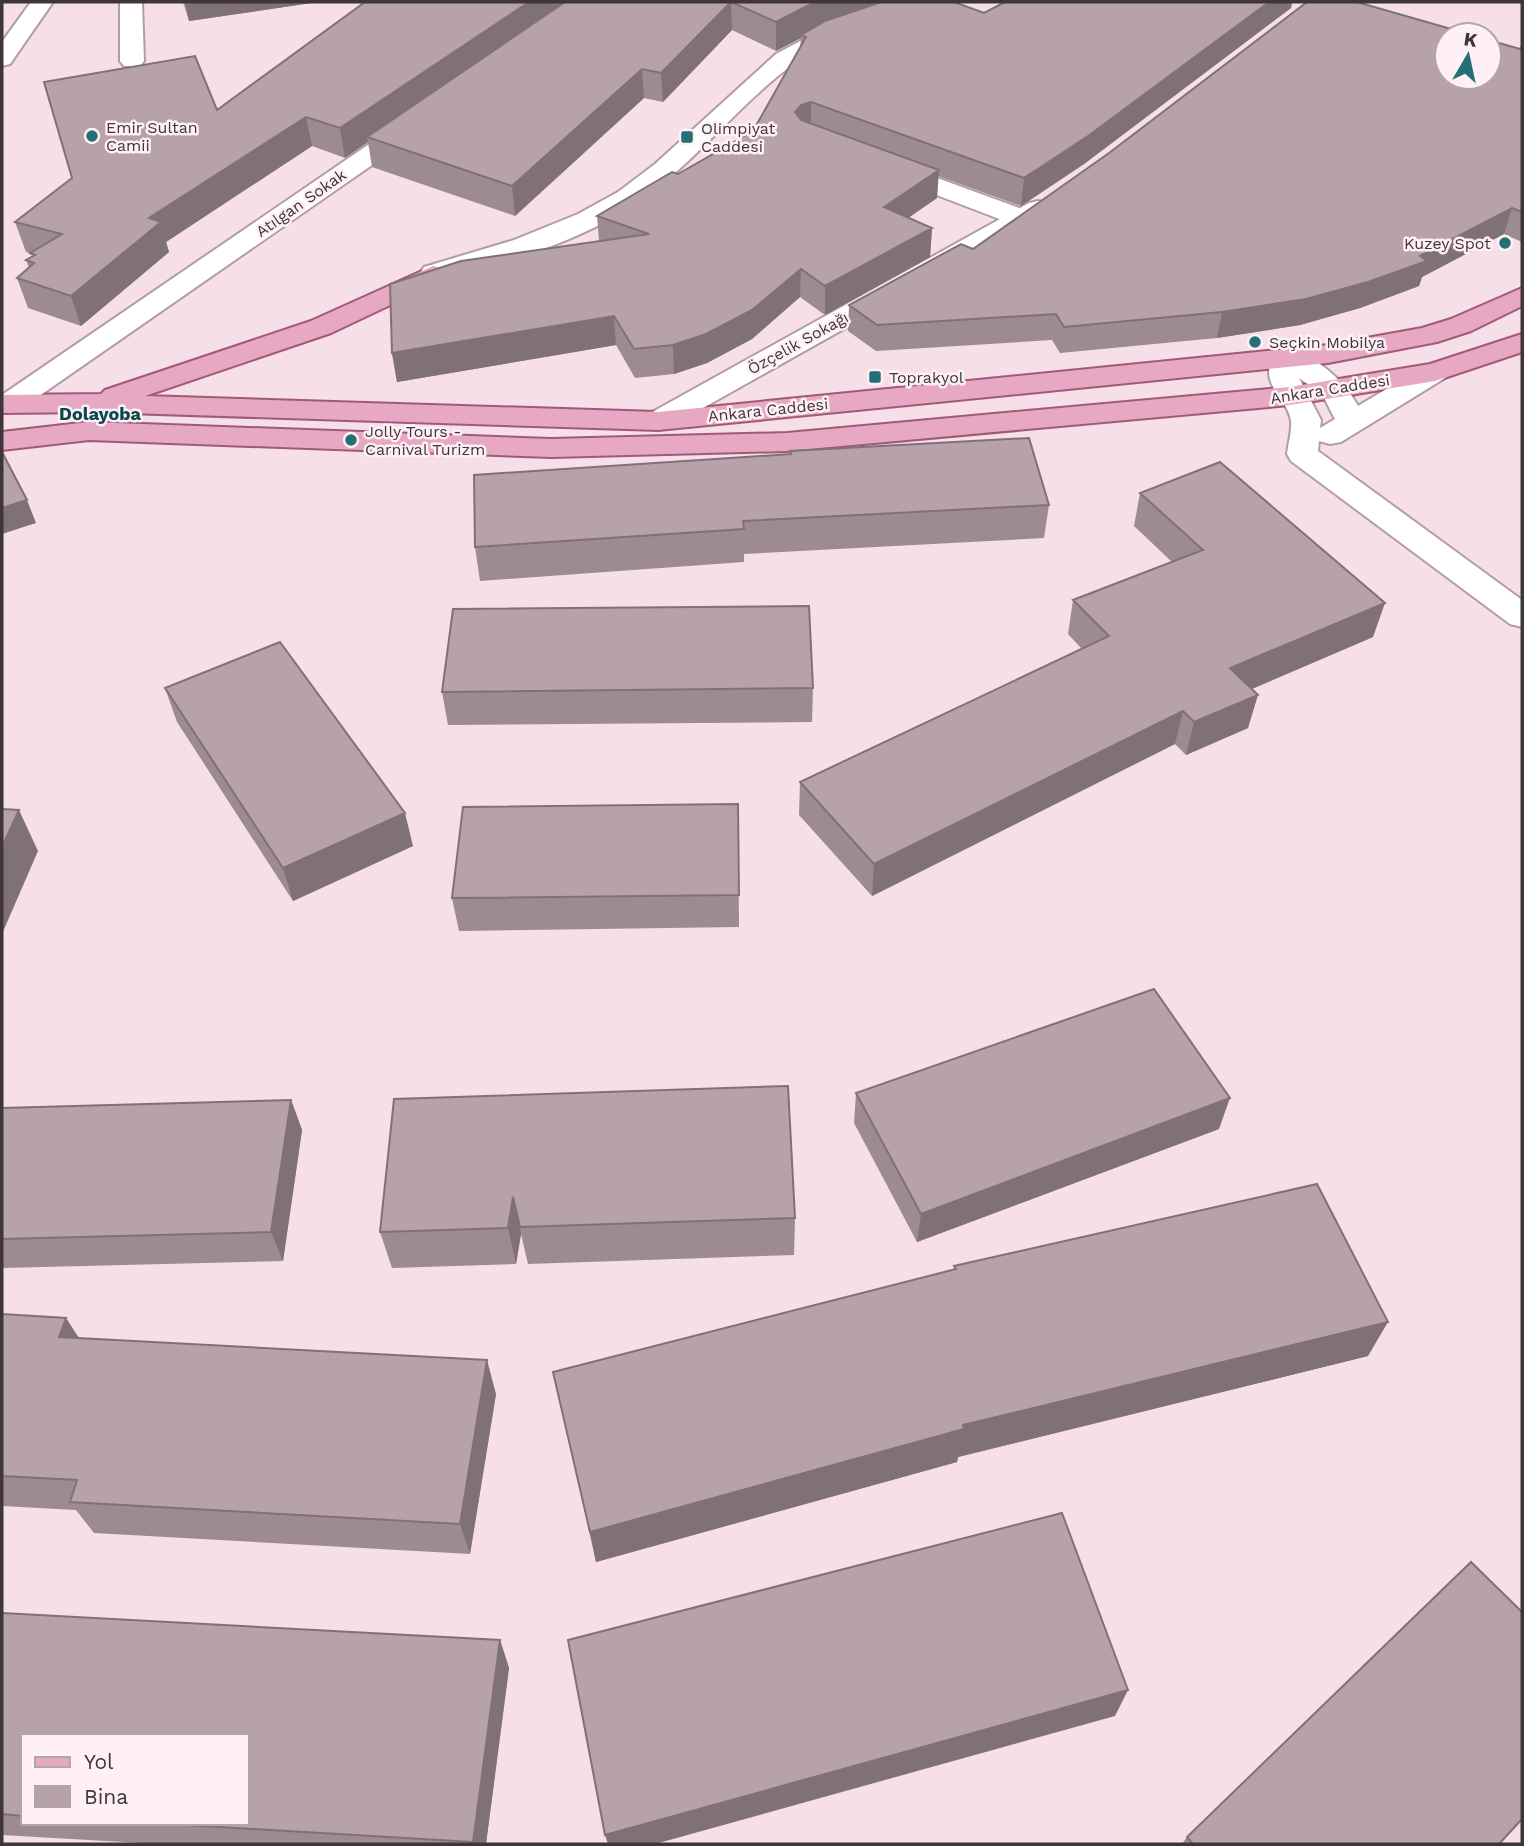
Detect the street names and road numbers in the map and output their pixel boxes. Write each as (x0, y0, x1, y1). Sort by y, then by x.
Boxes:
street label: Atılgan Sokak (252, 165, 350, 241)
street label: Özçelik Sokağı (744, 307, 852, 379)
street label: Ankara Caddesi (1269, 370, 1391, 408)
street label: Ankara Caddesi (707, 394, 829, 426)

